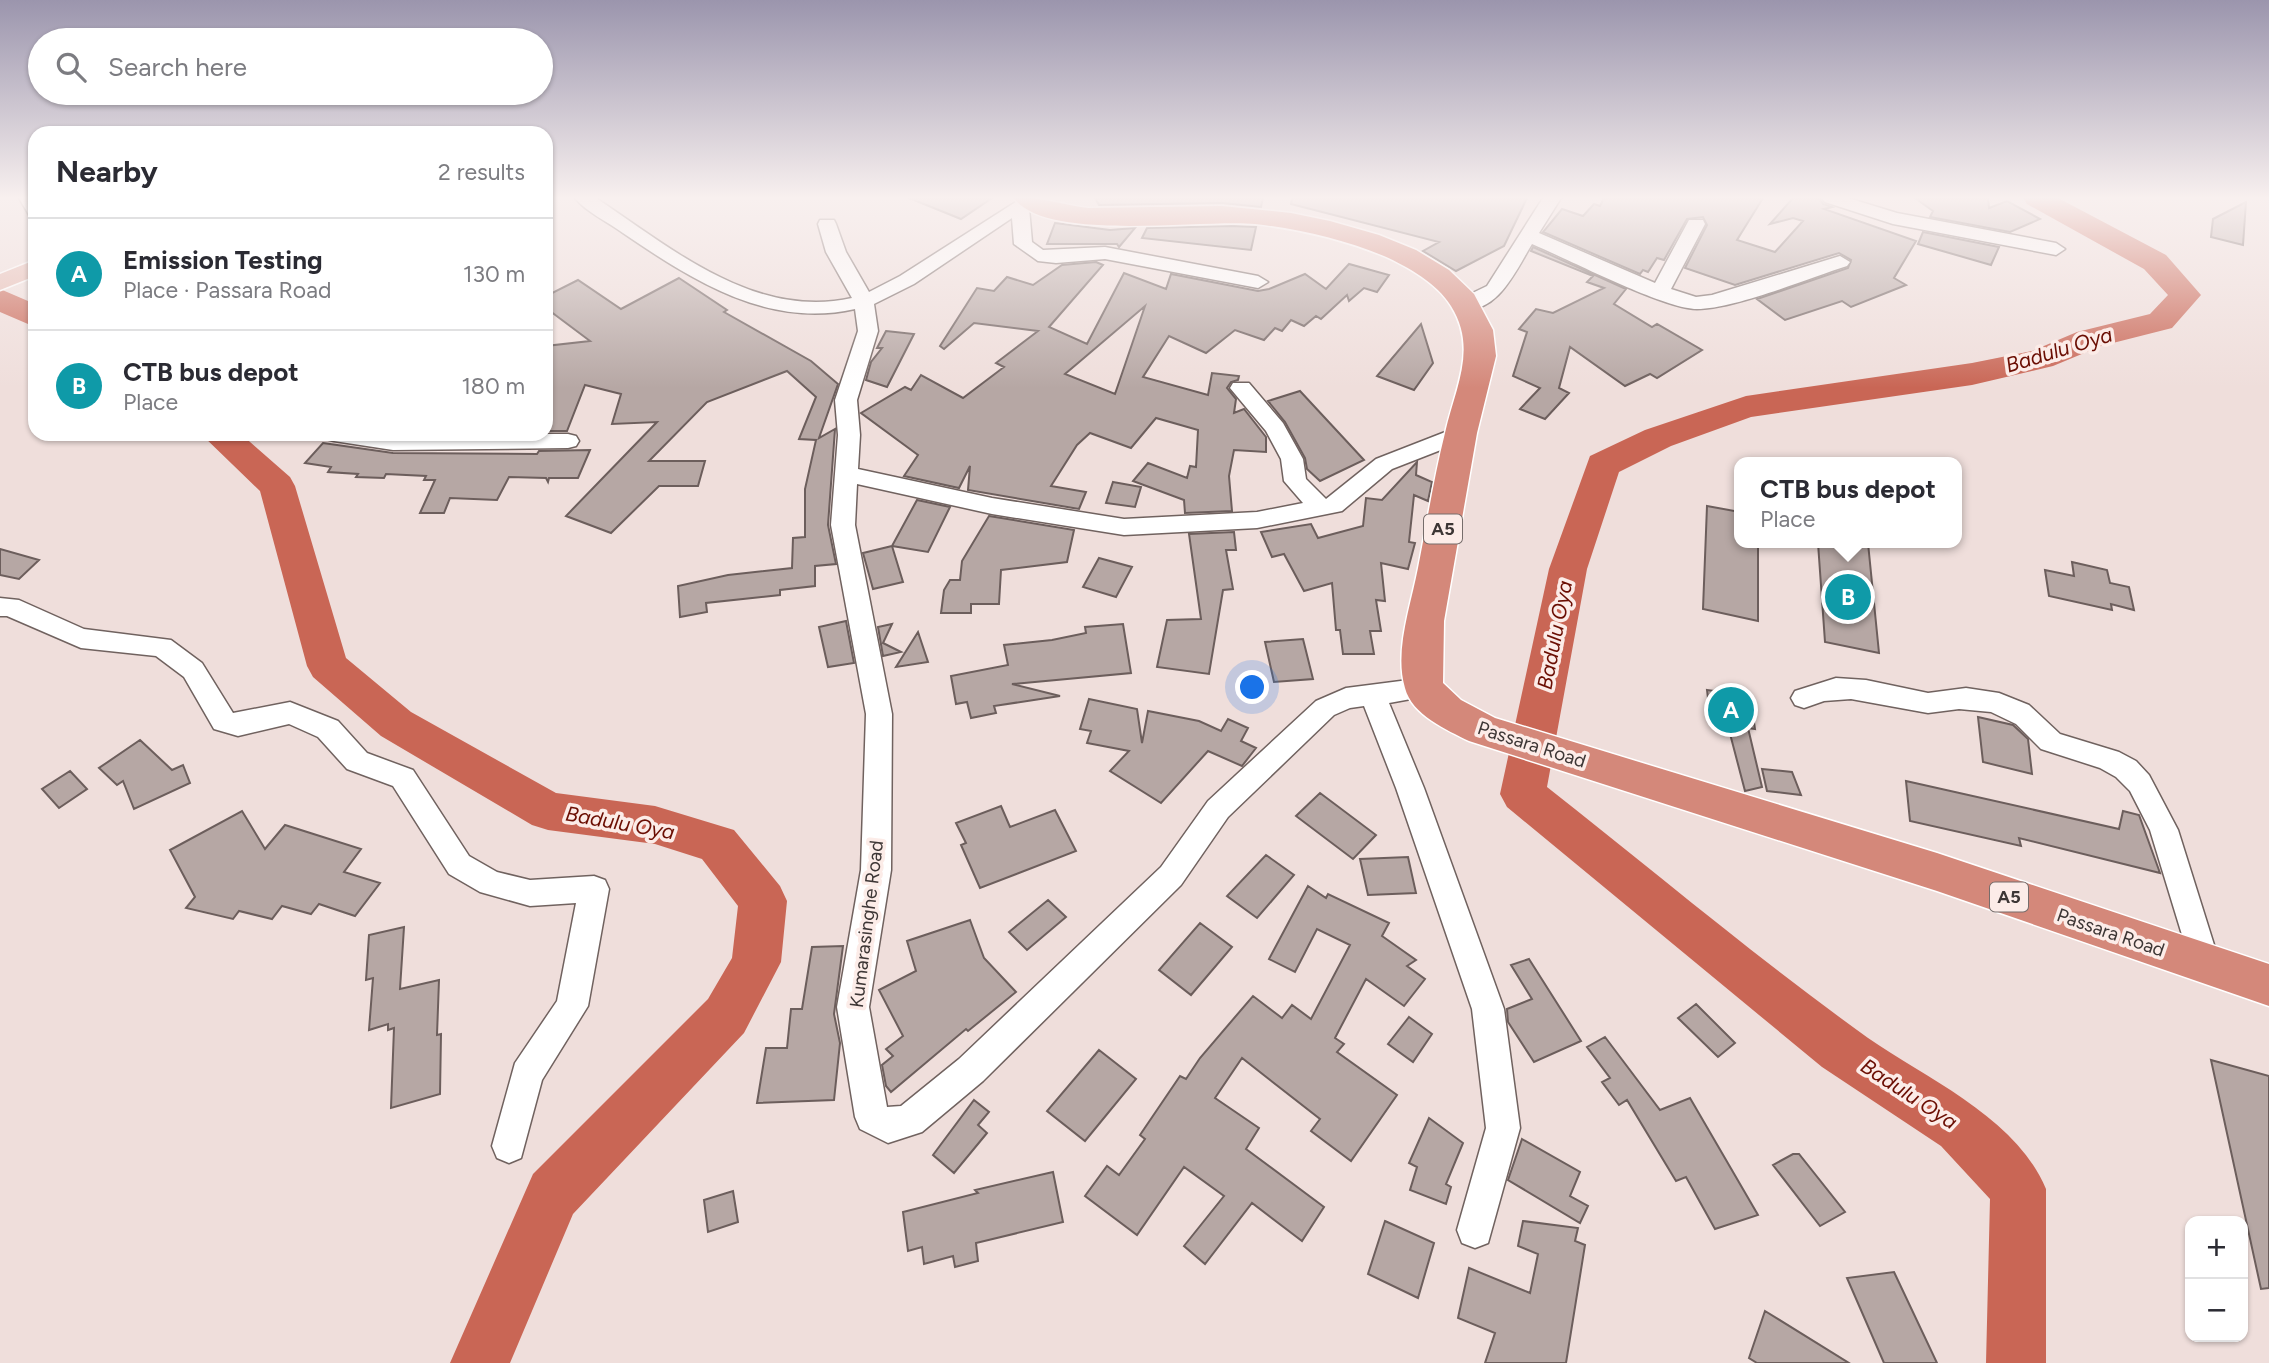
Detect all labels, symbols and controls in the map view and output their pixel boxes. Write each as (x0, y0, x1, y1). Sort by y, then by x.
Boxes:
search box (28, 28, 553, 105)
icon: search (52, 48, 90, 86)
text: Search here (108, 51, 247, 83)
text: Nearby (56, 153, 158, 190)
text: 2 results (438, 158, 525, 186)
text: Emission Testing (123, 244, 323, 276)
text: A (71, 260, 87, 288)
text: 130 m (463, 260, 525, 288)
text: Place · Passara Road (123, 276, 331, 304)
water label: Badulu Oya (2003, 321, 2115, 378)
text: CTB bus depot (123, 356, 299, 388)
text: B (72, 372, 86, 400)
text: 180 m (461, 372, 525, 400)
text: Place (123, 388, 178, 416)
popup (1734, 457, 1962, 548)
text: CTB bus depot (1760, 473, 1936, 505)
text: Place (1760, 505, 1815, 533)
road number: A5 (1424, 514, 1462, 544)
pin: B (1825, 571, 1871, 623)
water label: Badulu Oya (1532, 578, 1577, 691)
your location (1235, 670, 1269, 704)
pin: A (1708, 684, 1754, 736)
street label: Passara Road (1475, 716, 1589, 773)
water label: Badulu Oya (564, 801, 677, 844)
street label: Kumarasinghe Road (845, 839, 888, 1009)
road number: A5 (1990, 882, 2028, 912)
street label: Passara Road (2054, 903, 2168, 962)
water label: Badulu Oya (1856, 1053, 1962, 1134)
map controls (2185, 1216, 2248, 1342)
button: + (2185, 1216, 2248, 1279)
button: − (2185, 1279, 2248, 1342)

